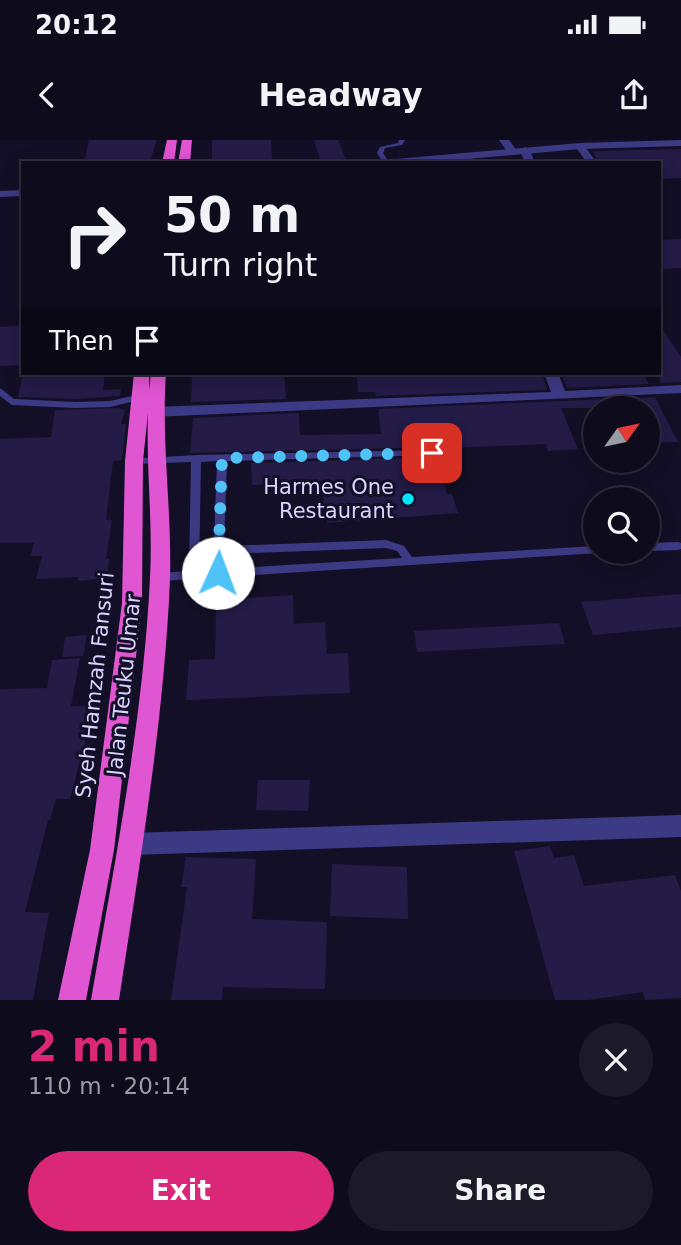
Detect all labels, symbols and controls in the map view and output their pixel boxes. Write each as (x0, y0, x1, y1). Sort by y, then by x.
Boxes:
text: 20:12 (35, 10, 118, 40)
icon: back (28, 76, 66, 114)
text: Headway (258, 76, 423, 114)
icon: share (615, 76, 653, 114)
text: 50 m (164, 187, 300, 244)
icon: right (49, 189, 140, 280)
text: Turn right (164, 246, 317, 284)
icon: arrive (128, 322, 166, 360)
text: Then (49, 326, 114, 356)
north arrow (583, 396, 660, 472)
map controls (583, 396, 660, 564)
pin (402, 423, 462, 483)
icon: arrive (413, 434, 451, 472)
place label: Harmes One Restaurant (263, 475, 394, 523)
button: search (583, 487, 660, 564)
marker: Harmes One Restaurant (400, 491, 416, 507)
position arrow (181, 536, 255, 610)
street label: Syeh Hamzah Fansuri (71, 571, 119, 799)
street label: Jalan Teuku Umar (102, 593, 145, 779)
text: 2 min (28, 1022, 160, 1071)
button: close (579, 1023, 653, 1097)
text: 110 m · 20:14 (28, 1073, 190, 1099)
button: Exit (28, 1151, 334, 1231)
button: Share (348, 1151, 653, 1231)

